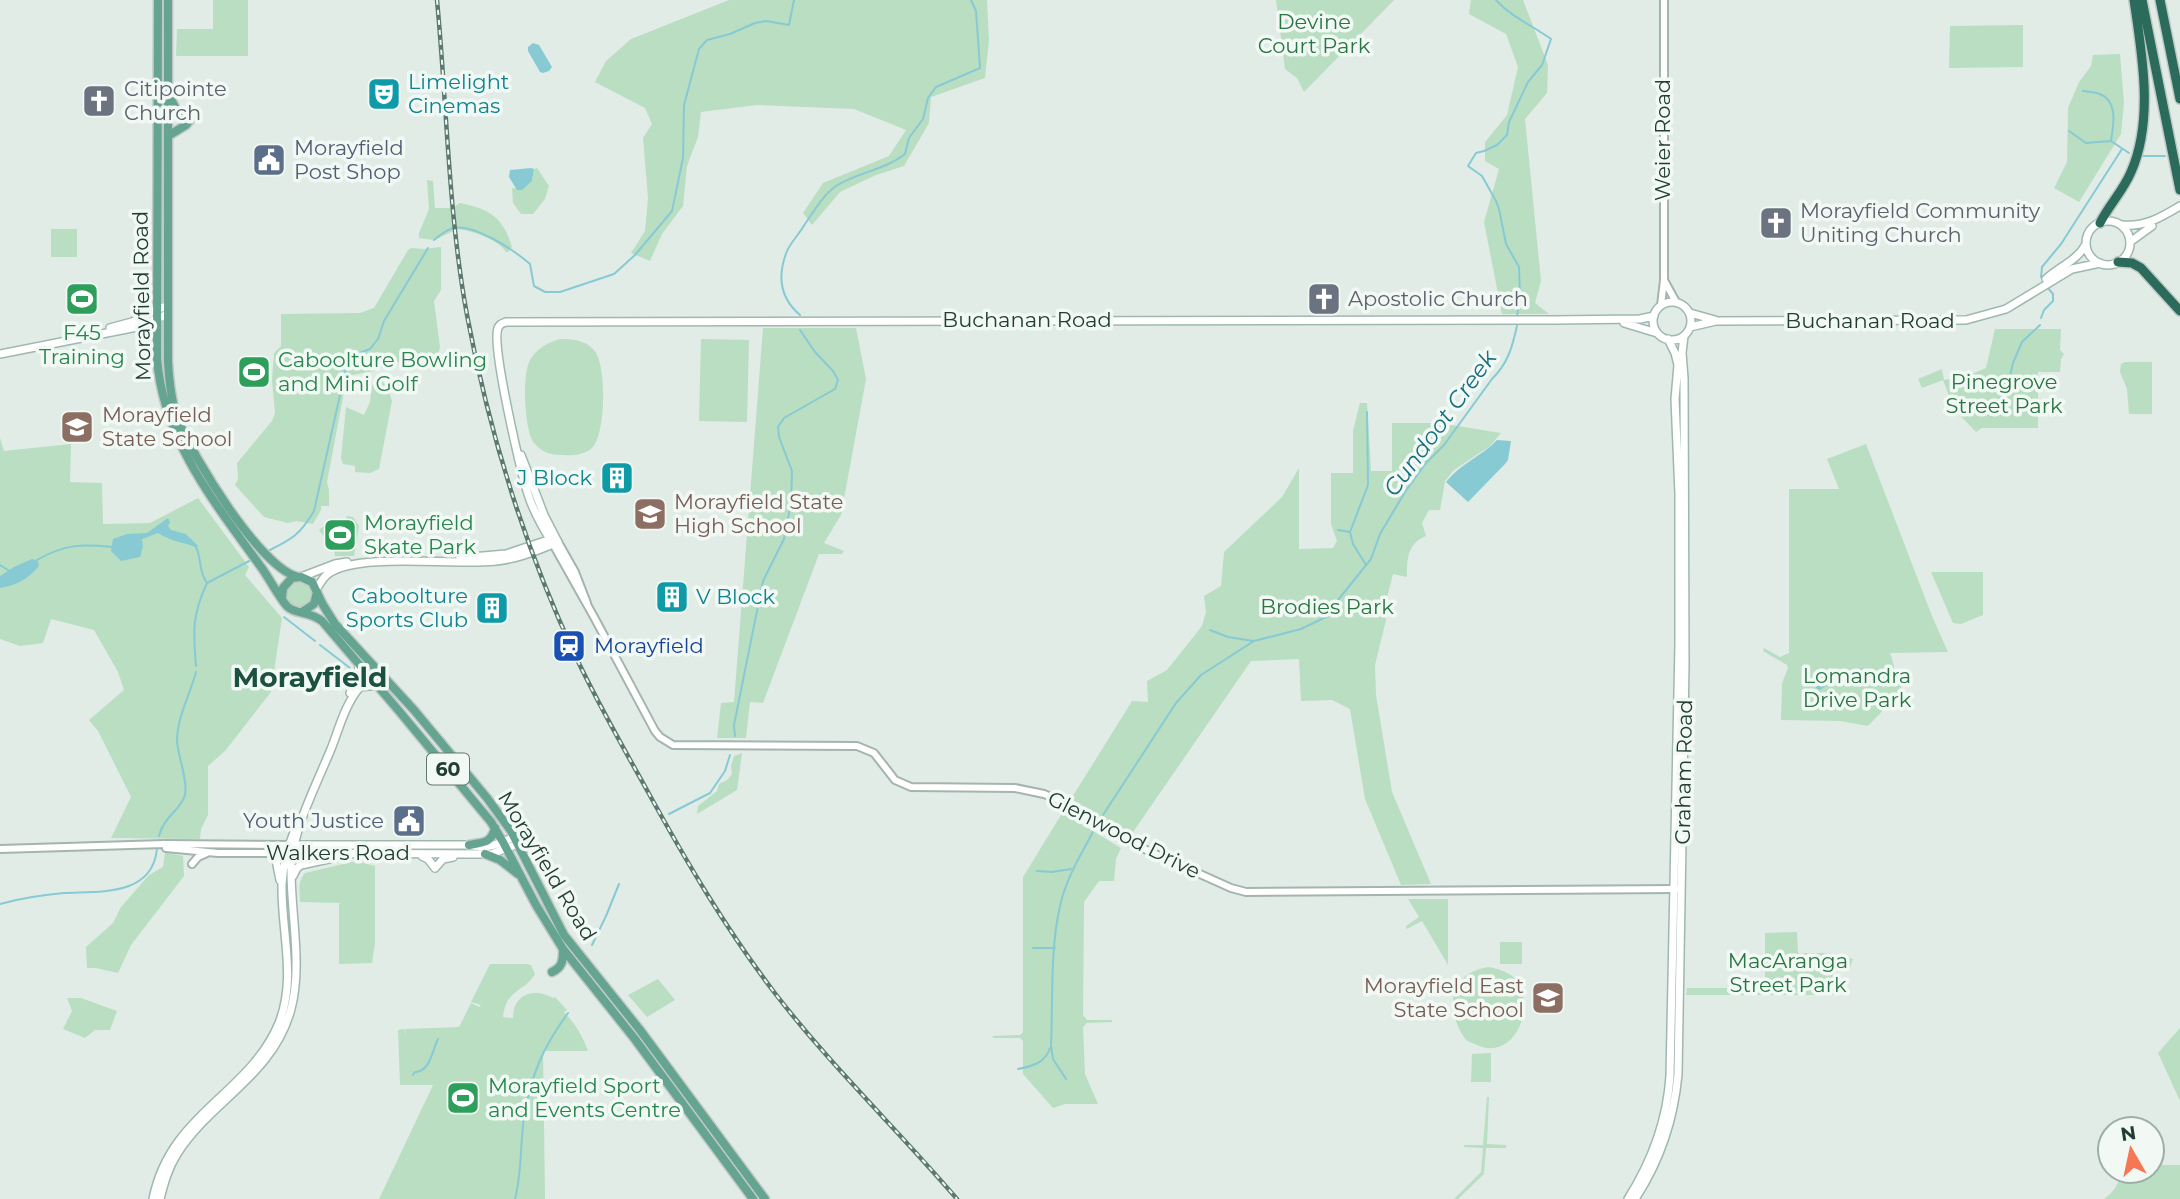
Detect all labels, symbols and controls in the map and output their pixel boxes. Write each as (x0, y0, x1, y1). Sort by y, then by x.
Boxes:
park label: Devine Court Park (1258, 9, 1371, 58)
place label: Limelight Cinemas (408, 69, 509, 118)
theatre icon: Limelight Cinemas (365, 75, 403, 113)
place label: Citipointe Church (124, 76, 227, 125)
street label: Weier Road (1650, 79, 1675, 201)
church icon: Citipointe Church (80, 82, 118, 120)
place label: Morayfield Post Shop (294, 135, 404, 184)
public building icon: Morayfield Post Shop (250, 141, 288, 179)
place label: Morayfield Community Uniting Church (1800, 198, 2041, 247)
church icon: Morayfield Community Uniting Church (1757, 204, 1795, 242)
street label: Morayfield Road (128, 211, 155, 381)
sports icon: F45 Training (63, 280, 101, 318)
church icon: Apostolic Church (1305, 280, 1343, 318)
place label: Apostolic Church (1348, 286, 1528, 311)
street label: Buchanan Road (942, 307, 1112, 332)
street label: Buchanan Road (1785, 308, 1955, 333)
place label: F45 Training (39, 320, 125, 369)
water label: Cundoot Creek (1378, 343, 1503, 502)
place label: Caboolture Bowling and Mini Golf (278, 347, 487, 396)
sports icon: Caboolture Bowling and Mini Golf (235, 353, 273, 391)
park label: Pinegrove Street Park (1946, 369, 2063, 418)
place label: Morayfield State School (102, 402, 232, 451)
school or university icon: Morayfield State School (58, 408, 96, 446)
building icon: J Block (598, 459, 636, 497)
place label: J Block (516, 465, 592, 490)
place label: Morayfield State High School (674, 489, 843, 538)
school or university icon: Morayfield State High School (631, 495, 669, 533)
place label: Morayfield Skate Park (364, 510, 476, 559)
sports icon: Morayfield Skate Park (321, 516, 359, 554)
building icon: V Block (653, 578, 691, 616)
place label: Caboolture Sports Club (346, 583, 468, 632)
place label: V Block (696, 584, 775, 609)
building icon: Caboolture Sports Club (473, 589, 511, 627)
park label: Brodies Park (1260, 594, 1394, 619)
station icon: Morayfield (550, 627, 588, 665)
place label: Morayfield (594, 633, 704, 658)
district label: Morayfield (233, 660, 387, 694)
park label: Lomandra Drive Park (1803, 663, 1912, 712)
street label: Graham Road (1670, 699, 1697, 845)
road number: 60 (427, 754, 469, 784)
street label: Glenwood Drive (1044, 785, 1205, 884)
street label: Morayfield Road (493, 786, 602, 945)
public building icon: Youth Justice (390, 802, 428, 840)
place label: Youth Justice (243, 808, 384, 833)
street label: Walkers Road (266, 840, 410, 865)
park label: MacAranga Street Park (1728, 948, 1848, 997)
place label: Morayfield East State School (1364, 973, 1524, 1022)
school or university icon: Morayfield East State School (1529, 979, 1567, 1017)
place label: Morayfield Sport and Events Centre (488, 1073, 681, 1122)
sports icon: Morayfield Sport and Events Centre (444, 1079, 482, 1117)
north arrow (2096, 1115, 2166, 1185)
text: N (2119, 1121, 2138, 1146)

